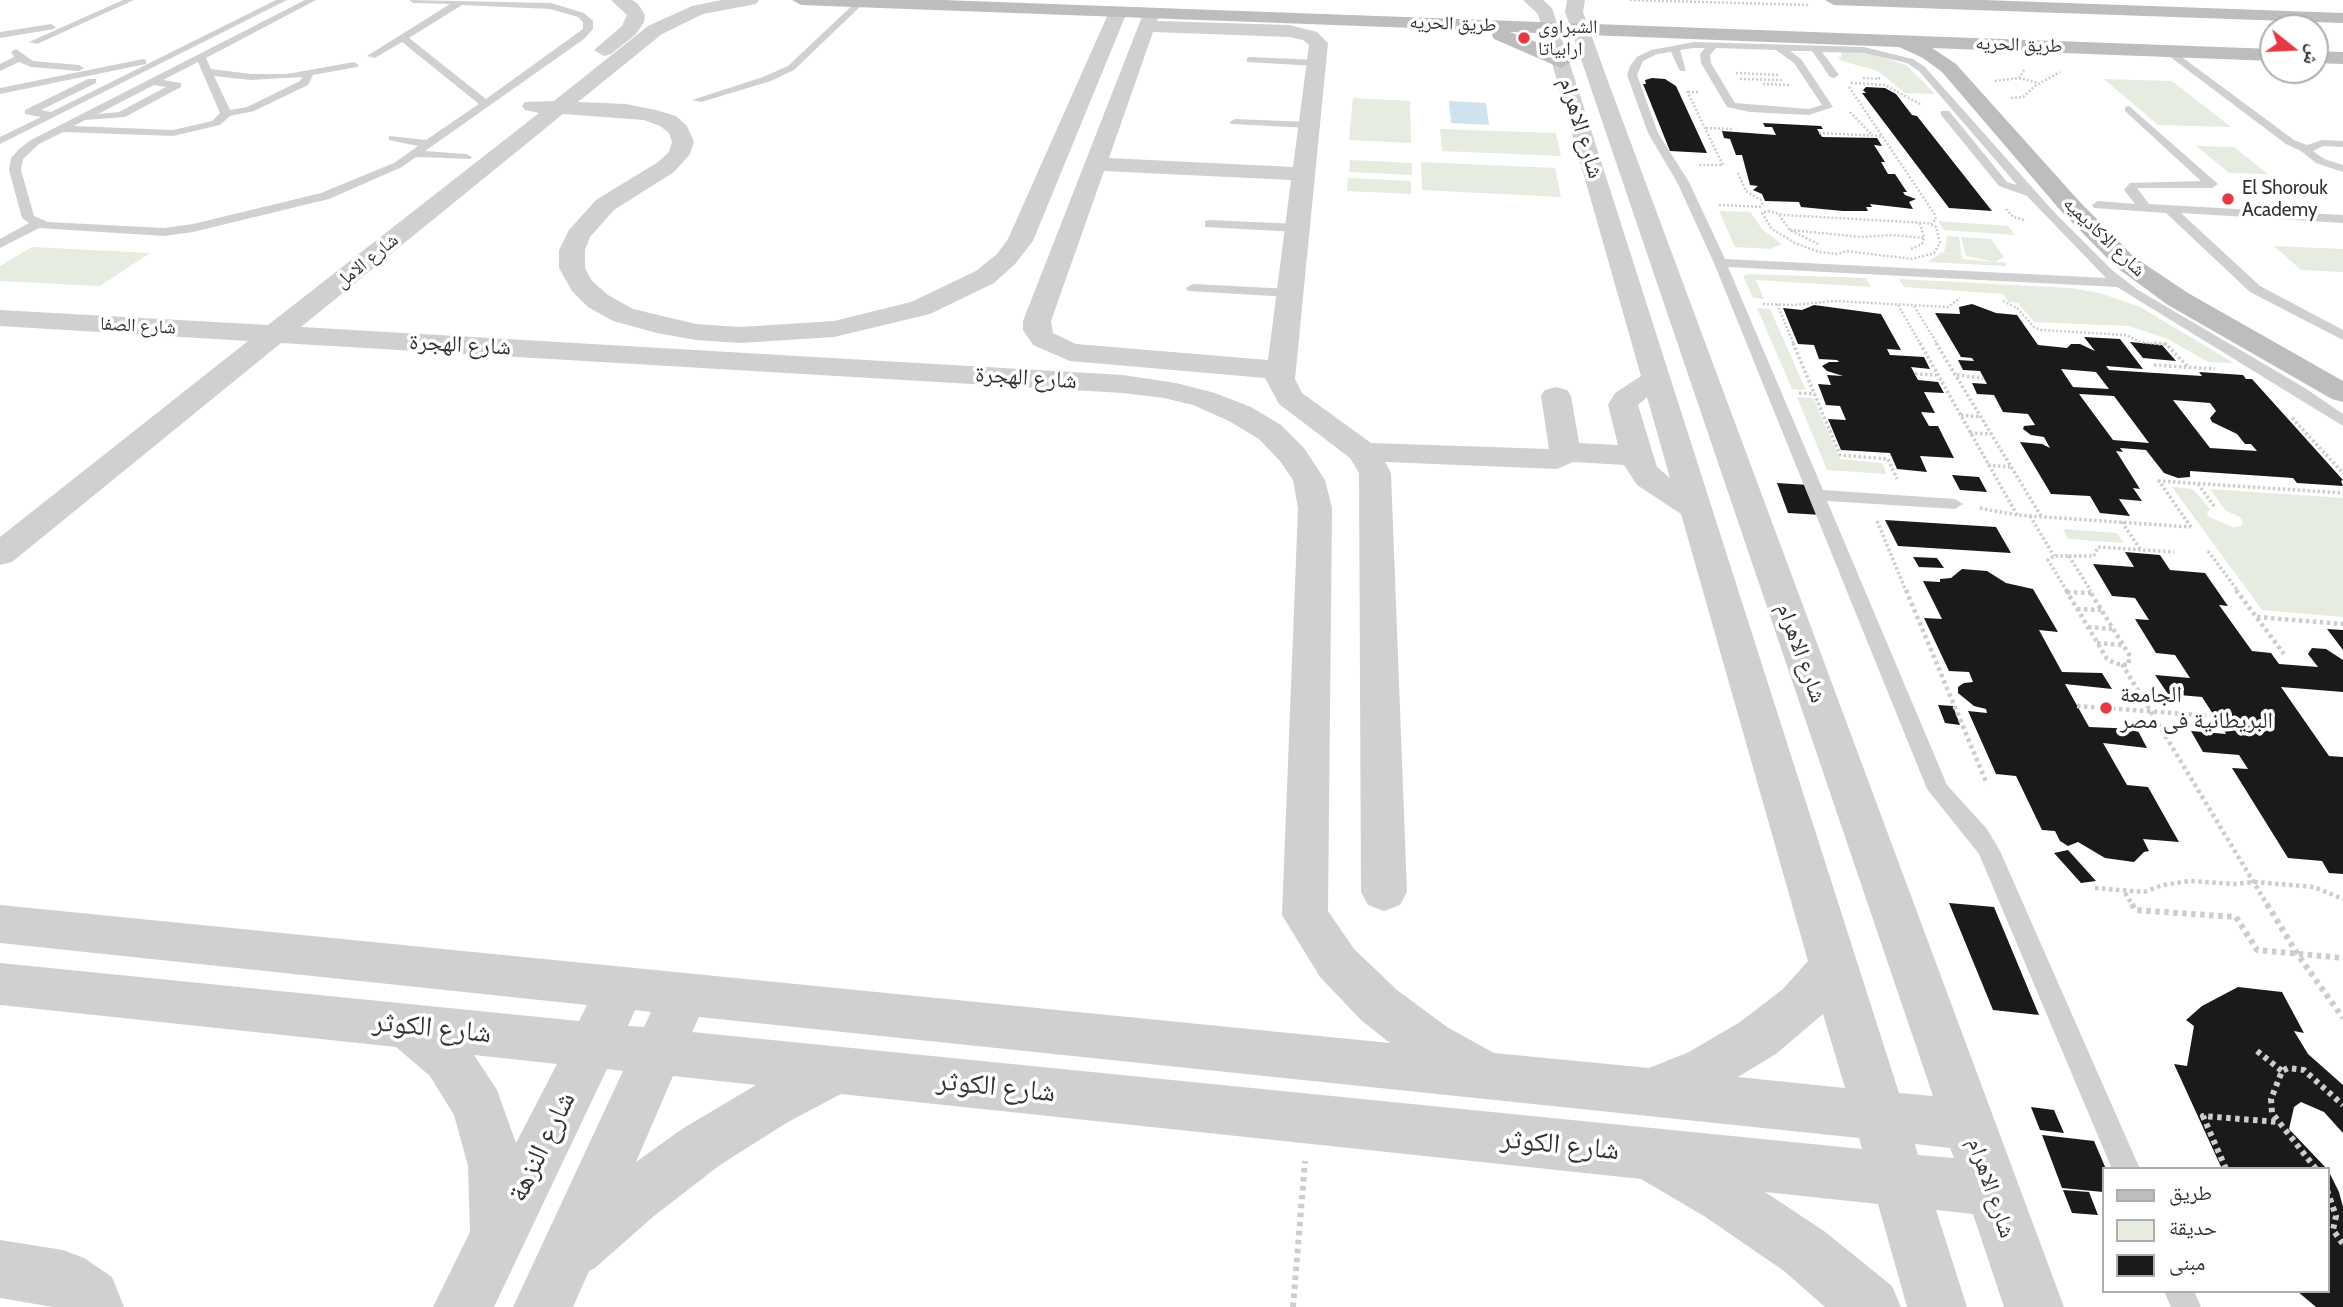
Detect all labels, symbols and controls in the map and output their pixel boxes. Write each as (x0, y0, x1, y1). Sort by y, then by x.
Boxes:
street label: طريق الحريه (1409, 11, 1497, 37)
north arrow (2259, 14, 2329, 84)
place label: الشبراوى ارابياتا (1538, 16, 1598, 60)
marker: الشبراوى ارابياتا (1516, 30, 1532, 46)
street label: طريق الحريه (1975, 32, 2063, 58)
text: ش (2298, 42, 2327, 68)
street label: شارع الاهرام (1553, 74, 1609, 182)
place label: El Shorouk Academy (2242, 177, 2328, 221)
marker: El Shorouk Academy (2220, 191, 2236, 207)
street label: شارع الاكاديميه (2058, 192, 2150, 282)
street label: شارع الامل (331, 229, 403, 293)
street label: شارع الصفا (100, 313, 176, 339)
street label: شارع الهجرة (408, 329, 512, 361)
street label: شارع الهجرة (974, 361, 1078, 395)
street label: شارع الاهرام (1770, 599, 1832, 707)
place label: الجامعة البريطانية فى مصر (2120, 681, 2273, 735)
marker: الجامعة البريطانية فى مصر (2098, 700, 2114, 716)
street label: شارع الكوثر (371, 1005, 493, 1051)
street label: شارع الكوثر (935, 1064, 1057, 1110)
street label: شارع النزهة (501, 1086, 583, 1208)
street label: شارع الكوثر (1499, 1122, 1621, 1168)
street label: شارع الاهرام (1961, 1134, 2021, 1242)
legend (2102, 1167, 2329, 1293)
text: طريق (2169, 1180, 2212, 1205)
text: حديقة (2169, 1215, 2217, 1240)
text: مبنى (2169, 1250, 2205, 1275)

